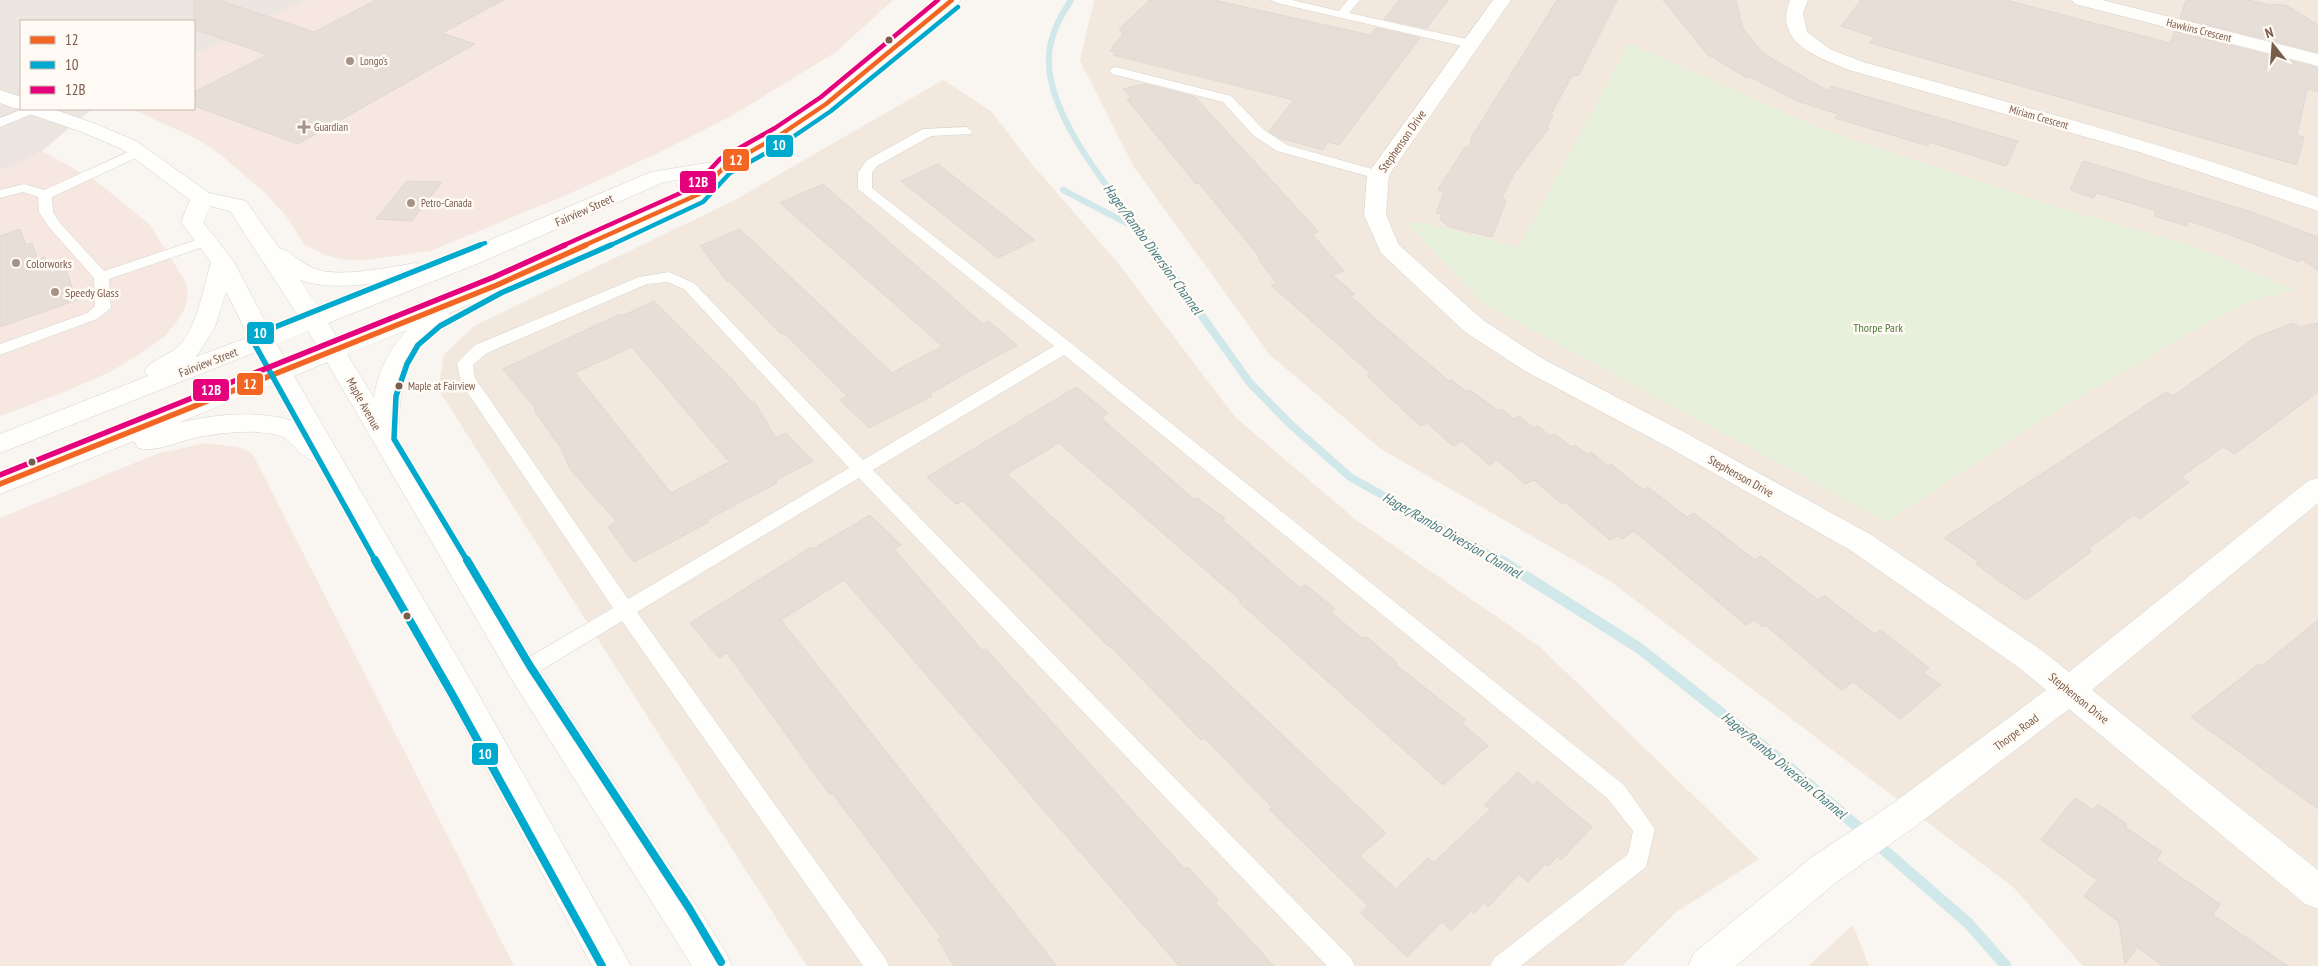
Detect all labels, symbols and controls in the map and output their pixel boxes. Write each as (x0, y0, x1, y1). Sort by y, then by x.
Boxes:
street label: Hawkins Crescent (2165, 15, 2233, 45)
legend (20, 20, 195, 110)
north arrow (2248, 20, 2298, 70)
text: N (2263, 23, 2275, 42)
text: 12 (65, 30, 79, 49)
unlabelled marker (884, 35, 894, 45)
place label: Longo's (360, 54, 388, 68)
text: 10 (65, 55, 79, 74)
marker: Longo's (344, 55, 356, 67)
text: 12B (65, 80, 86, 99)
street label: Miriam Crescent (2008, 102, 2070, 132)
street label: Stephenson Drive (1375, 107, 1429, 175)
place label: Guardian (314, 120, 348, 134)
marker: Guardian (298, 121, 310, 133)
line badge: 10 (765, 134, 794, 158)
text: 10 (772, 136, 786, 154)
line badge: 12 (722, 148, 750, 172)
text: 12 (729, 151, 743, 169)
line badge: 12B (679, 170, 717, 194)
text: 12B (688, 173, 708, 191)
water label: Hager/Rambo Diversion Channel (1099, 180, 1208, 319)
street label: Fairview Street (553, 190, 616, 229)
place label: Petro-Canada (421, 196, 472, 210)
marker: Petro-Canada (405, 197, 417, 209)
place label: Colorworks (26, 256, 72, 271)
marker: Colorworks (10, 257, 22, 269)
place label: Speedy Glass (65, 285, 119, 300)
marker: Speedy Glass (49, 286, 61, 298)
park label: Thorpe Park (1853, 320, 1903, 335)
line badge: 10 (246, 321, 275, 345)
text: 10 (253, 324, 267, 342)
street label: Fairview Street (176, 344, 240, 380)
line badge: 12 (236, 372, 264, 396)
text: 12 (243, 375, 257, 393)
street label: Maple Avenue (343, 375, 385, 433)
line badge: 12B (192, 378, 230, 402)
place label: Maple at Fairview (408, 379, 476, 393)
text: 12B (201, 381, 221, 399)
marker: Maple at Fairview (394, 381, 404, 391)
street label: Stephenson Drive (1705, 452, 1777, 500)
unlabelled marker (27, 457, 37, 467)
water label: Hager/Rambo Diversion Channel (1379, 488, 1526, 583)
unlabelled marker (402, 611, 412, 621)
street label: Stephenson Drive (2046, 669, 2112, 727)
water label: Hager/Rambo Diversion Channel (1718, 708, 1851, 824)
street label: Thorpe Road (1991, 710, 2041, 754)
line badge: 10 (471, 742, 499, 766)
text: 10 (478, 745, 492, 763)

